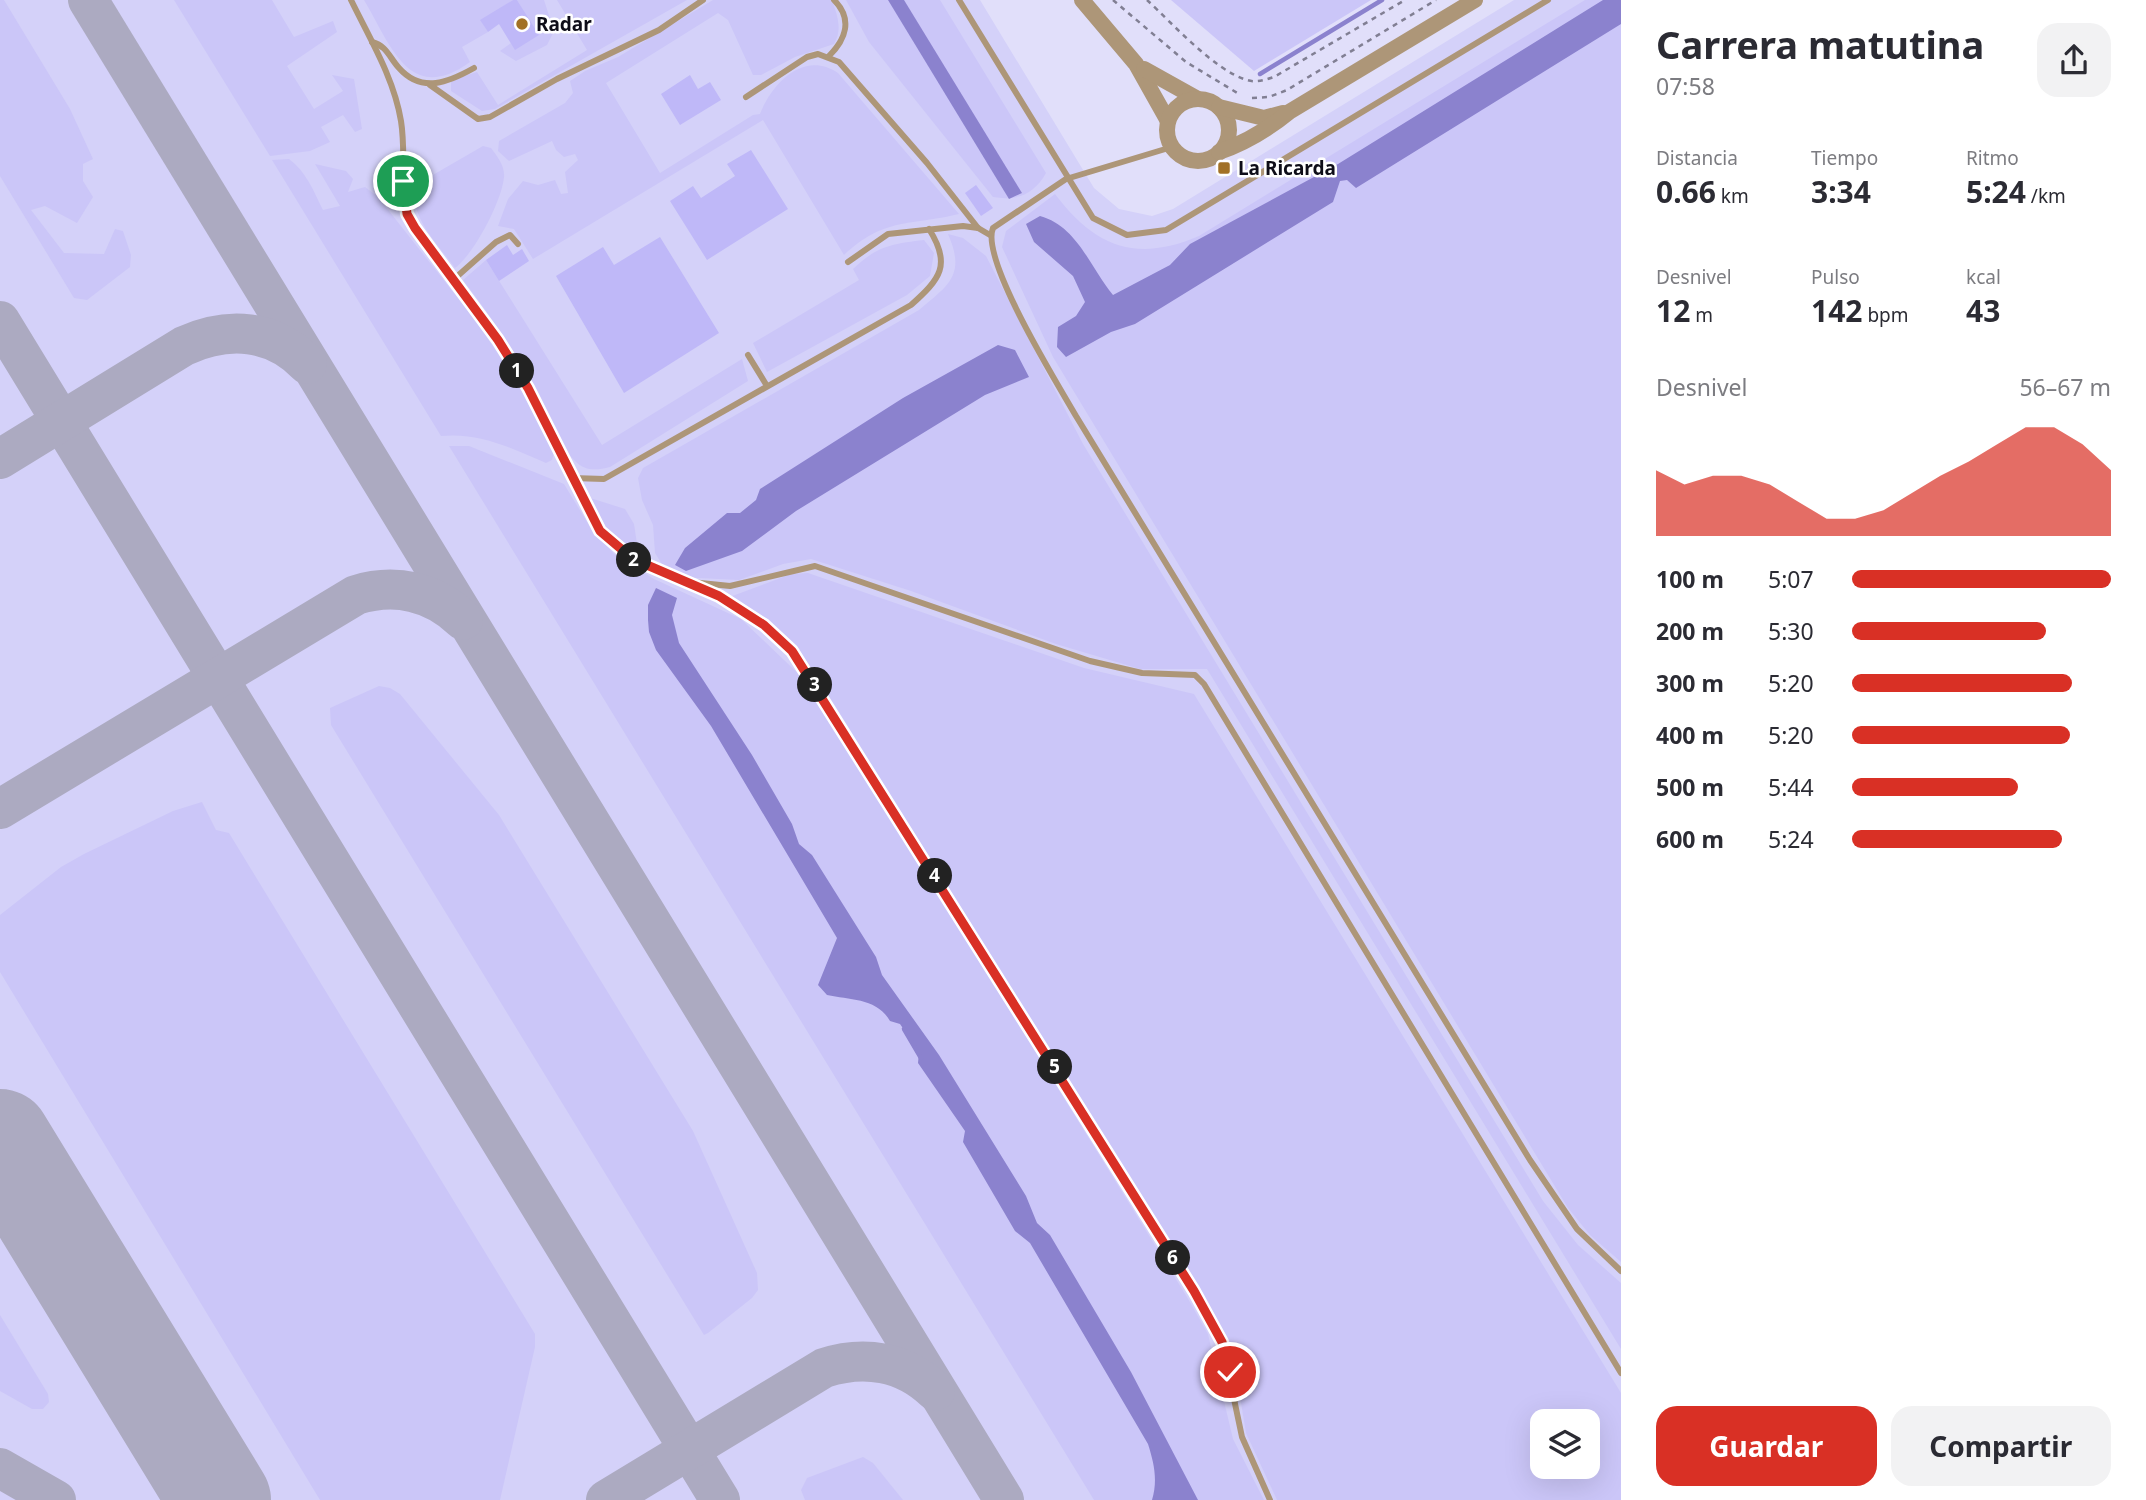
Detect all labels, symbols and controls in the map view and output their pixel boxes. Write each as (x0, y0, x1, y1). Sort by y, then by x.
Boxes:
place label: Radar (536, 11, 592, 37)
marker: Radar (514, 16, 530, 32)
text: Carrera matutina (1656, 18, 1984, 70)
button: share (2037, 23, 2111, 97)
text: 07:58 (1656, 70, 1715, 102)
text: Distancia (1656, 145, 1738, 171)
text: Tiempo (1811, 145, 1878, 171)
text: Ritmo (1966, 145, 2019, 171)
pin (373, 151, 433, 211)
place label: La Ricarda (1238, 155, 1336, 181)
marker: La Ricarda (1216, 160, 1232, 176)
icon: arrive (384, 162, 422, 200)
text: 0.66 (1656, 171, 1716, 212)
text: 3:34 (1811, 171, 1871, 212)
text: 5:24 (1966, 171, 2026, 212)
text: km (1716, 183, 1749, 209)
text: /km (2026, 183, 2066, 209)
text: Desnivel (1656, 264, 1732, 290)
text: Pulso (1811, 264, 1860, 290)
text: kcal (1966, 264, 2001, 290)
text: 12 (1656, 290, 1690, 331)
text: 142 (1811, 290, 1862, 331)
text: 43 (1966, 290, 2000, 331)
text: m (1690, 302, 1713, 328)
text: bpm (1862, 302, 1909, 328)
pin: 1 (500, 354, 534, 388)
text: 1 (511, 357, 522, 383)
text: Desnivel (1656, 371, 1748, 403)
text: 56–67 m (2019, 371, 2111, 403)
pin: 2 (616, 542, 652, 578)
text: 2 (628, 546, 639, 572)
text: 100 m (1656, 563, 1724, 595)
text: 5:07 (1768, 563, 1814, 595)
text: 200 m (1656, 615, 1724, 647)
text: 5:30 (1768, 615, 1814, 647)
text: 300 m (1656, 667, 1724, 699)
text: 5:20 (1768, 667, 1814, 699)
pin: 3 (798, 668, 832, 702)
text: 3 (809, 671, 820, 697)
text: 400 m (1656, 719, 1724, 751)
text: 5:20 (1768, 719, 1814, 751)
text: 500 m (1656, 771, 1724, 803)
text: 5:44 (1768, 771, 1814, 803)
text: 600 m (1656, 823, 1724, 855)
text: 5:24 (1768, 823, 1814, 855)
pin: 4 (918, 858, 953, 894)
text: 4 (929, 862, 940, 888)
pin: 5 (1038, 1050, 1072, 1084)
text: 5 (1049, 1053, 1060, 1079)
pin: 6 (1156, 1240, 1190, 1276)
text: 6 (1167, 1244, 1178, 1270)
pin (1200, 1342, 1260, 1402)
icon: check (1211, 1353, 1249, 1391)
button: Guardar (1656, 1406, 1877, 1486)
button: Compartir (1891, 1406, 2111, 1486)
map controls (1530, 1409, 1600, 1479)
button: layers (1530, 1409, 1600, 1479)

